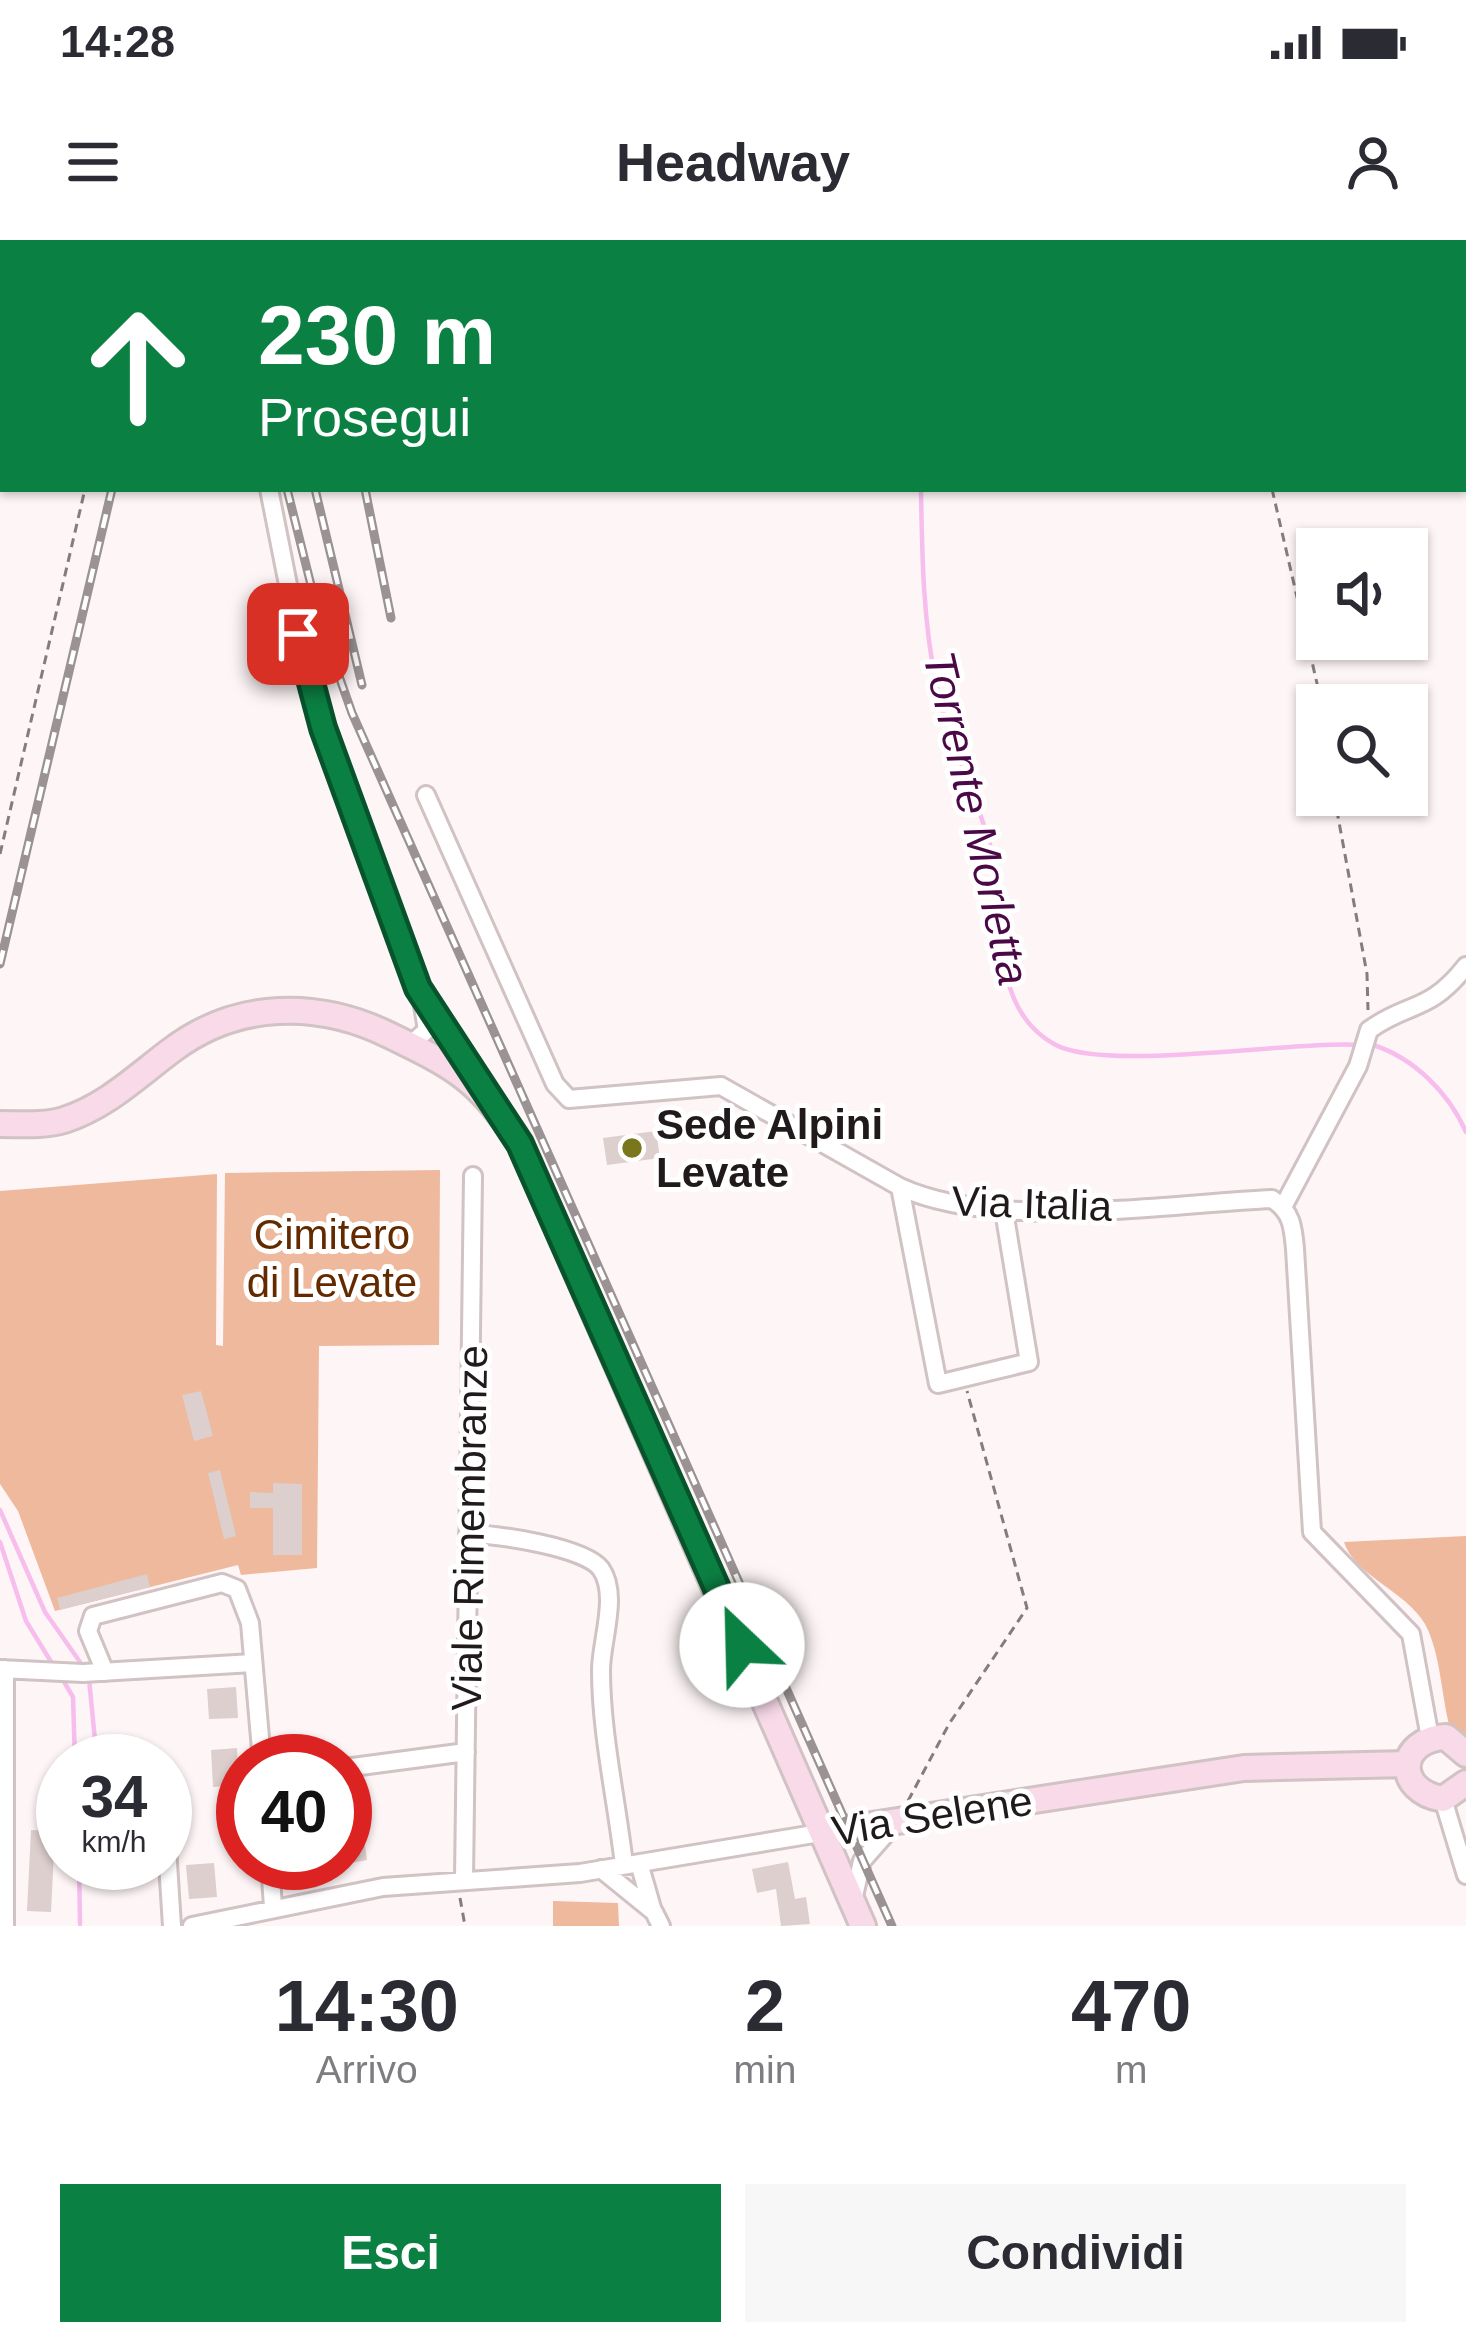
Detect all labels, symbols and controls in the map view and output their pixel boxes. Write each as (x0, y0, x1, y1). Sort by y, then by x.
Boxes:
text: 14:28 (60, 16, 175, 67)
icon: menu (60, 129, 126, 195)
icon: person (1340, 129, 1406, 195)
text: Headway (616, 132, 850, 192)
icon: ahead (60, 288, 216, 444)
text: 230 m (258, 288, 496, 382)
text: Prosegui (258, 387, 471, 447)
map controls (1296, 528, 1428, 816)
button: sound (1296, 528, 1428, 660)
pin (247, 583, 349, 685)
icon: arrive (265, 601, 331, 667)
water label: Torrente Morletta (913, 646, 1040, 990)
button: search (1296, 684, 1428, 816)
place label: Sede Alpini Levate (656, 1101, 883, 1196)
marker: Sede Alpini Levate (619, 1135, 645, 1161)
street label: Via Italia (951, 1177, 1114, 1230)
park label: Cimitero di Levate (247, 1211, 417, 1306)
street label: Viale Rimembranze (443, 1345, 496, 1711)
position arrow (679, 1582, 805, 1708)
speed limit sign: 40 (216, 1734, 372, 1890)
text: 34 (81, 1763, 147, 1830)
street label: Via Selene (828, 1776, 1036, 1855)
text: km/h (81, 1825, 147, 1858)
text: 14:30 (275, 1966, 459, 2046)
text: 2 (745, 1966, 785, 2046)
text: 470 (1071, 1966, 1191, 2046)
text: Arrivo (316, 2048, 418, 2091)
text: min (734, 2048, 796, 2091)
text: m (1115, 2048, 1147, 2091)
button: Esci (60, 2184, 721, 2322)
button: Condividi (745, 2184, 1406, 2322)

